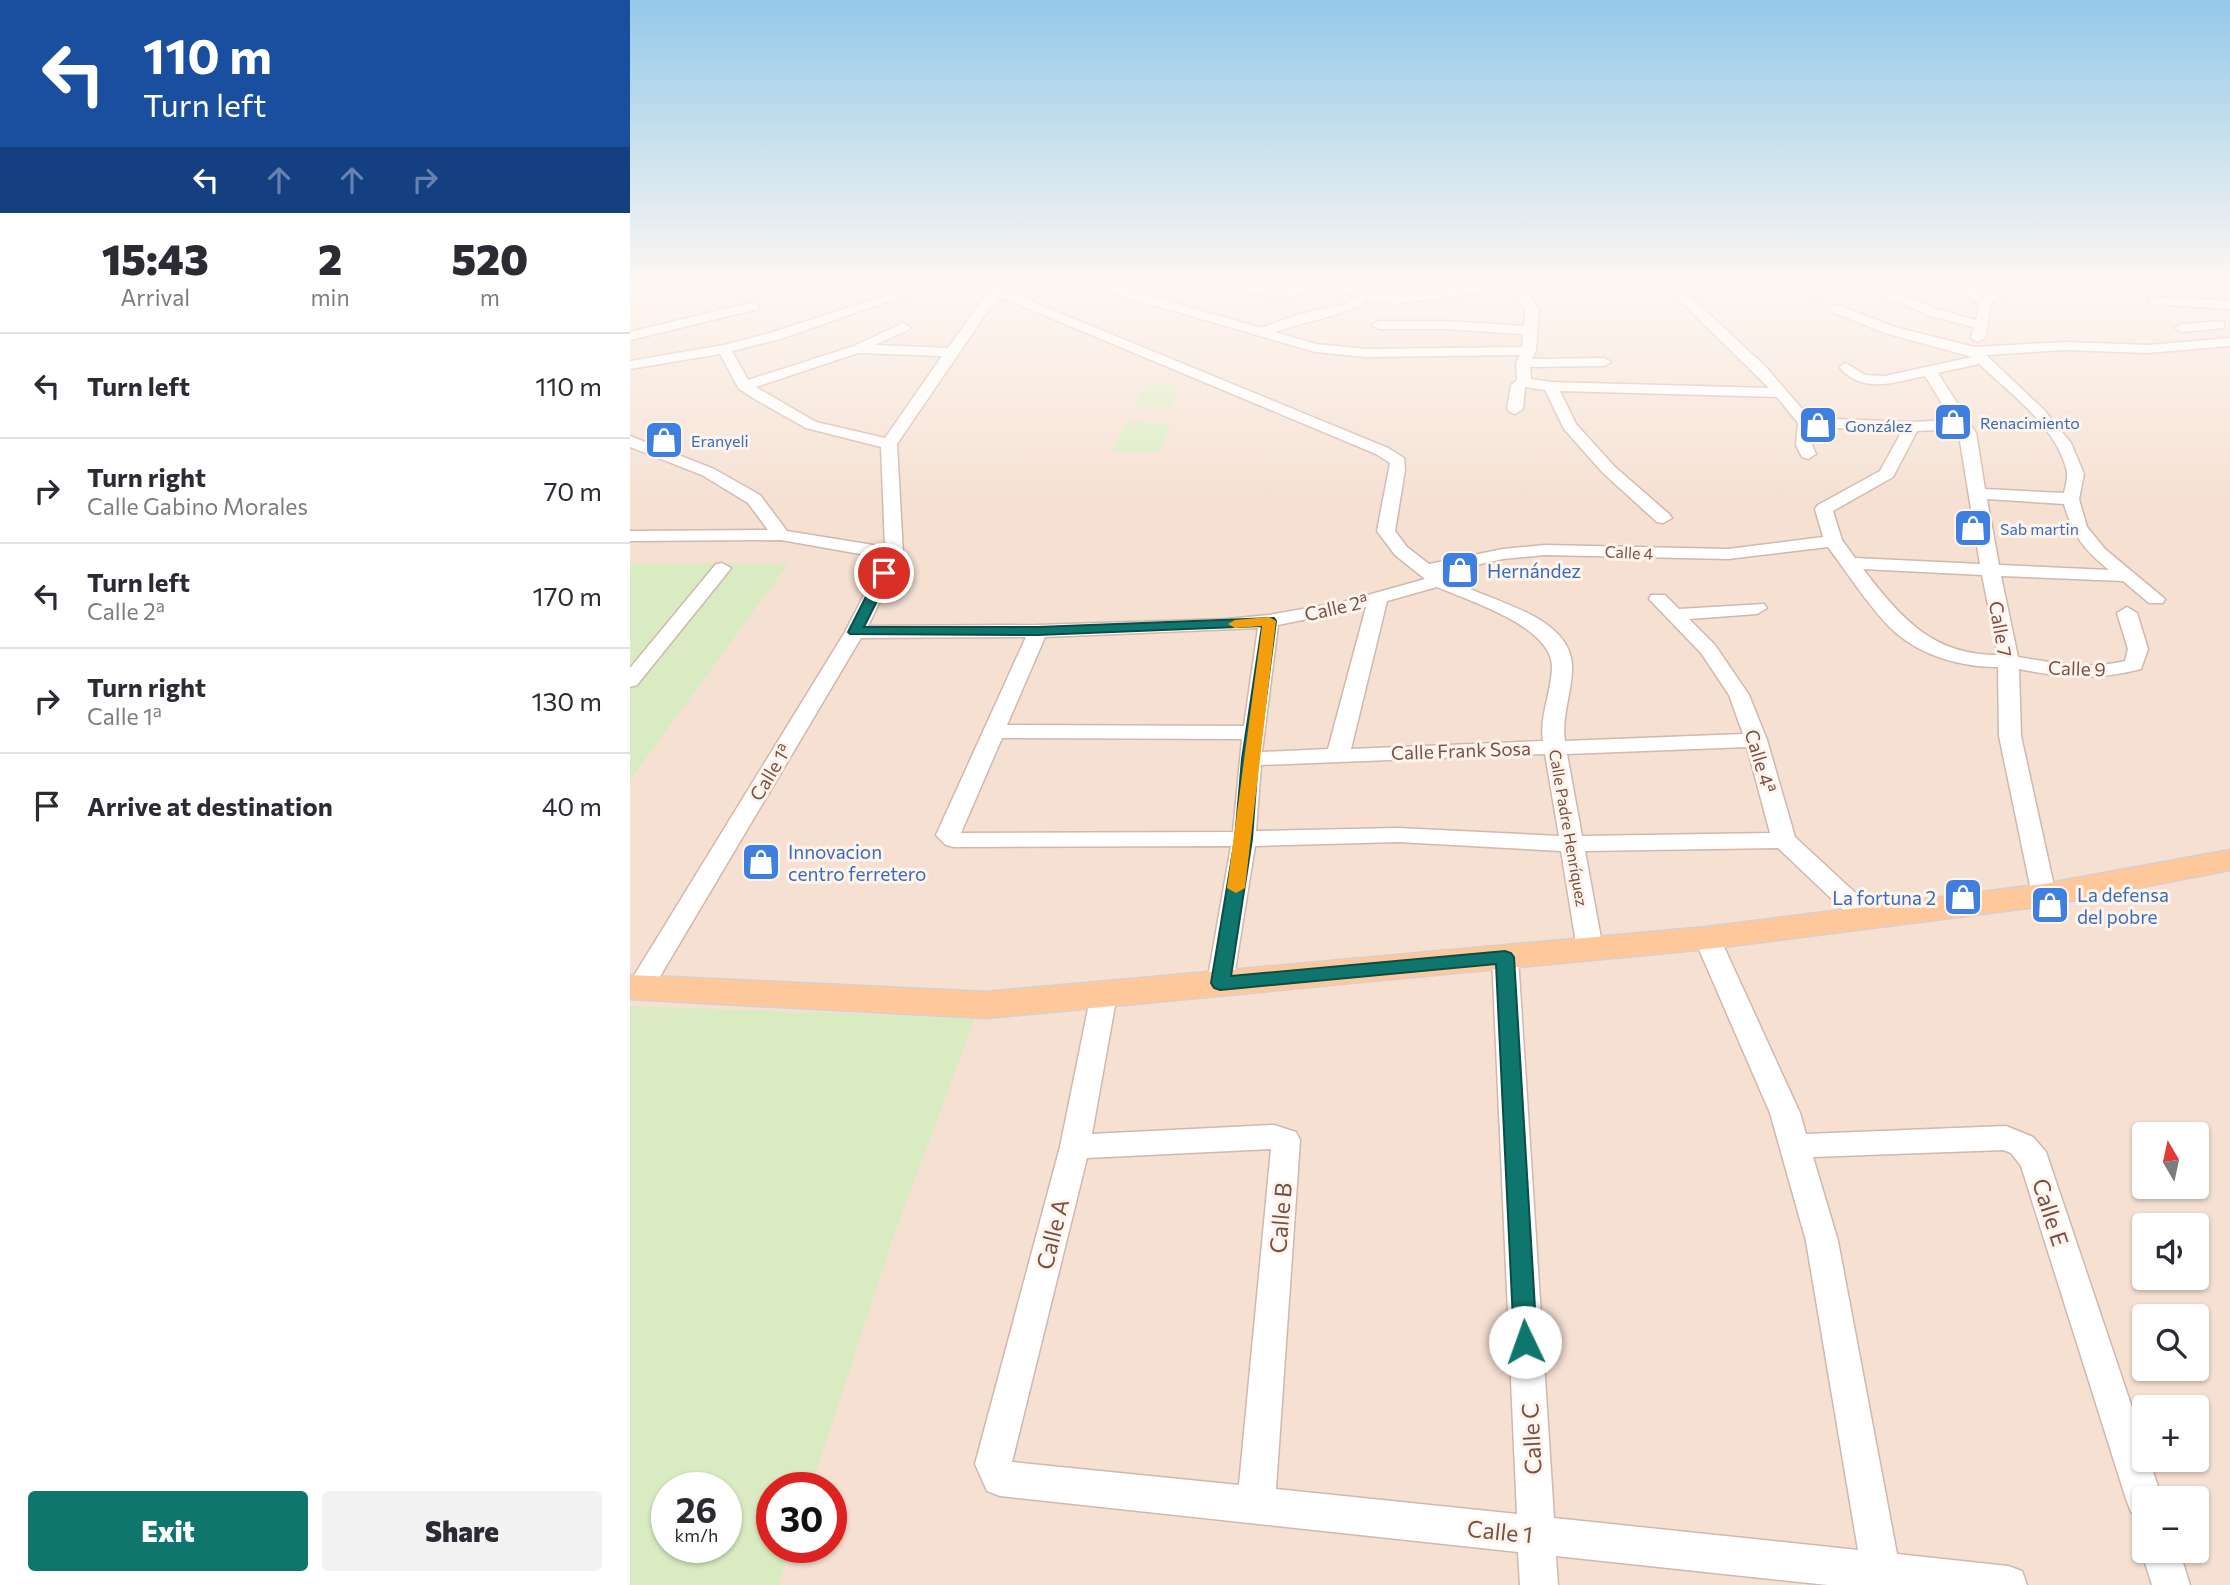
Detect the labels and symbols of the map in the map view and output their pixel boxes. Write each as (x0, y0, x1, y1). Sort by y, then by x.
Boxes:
shop icon: Renacimiento (1932, 401, 1974, 443)
shop icon: González (1797, 404, 1839, 446)
place label: Renacimiento (1980, 413, 2080, 432)
place label: González (1845, 416, 1912, 435)
shop icon: Eranyeli (643, 419, 685, 461)
place label: Eranyeli (691, 431, 749, 450)
shop icon: Sab martin (1952, 507, 1994, 549)
place label: Sab martin (2000, 519, 2079, 538)
street label: Calle 4 (1604, 541, 1654, 563)
pin (854, 543, 914, 603)
shop icon: Hernández (1439, 549, 1481, 591)
place label: Hernández (1487, 559, 1581, 582)
street label: Calle 2ª (1302, 589, 1370, 625)
street label: Calle 7 (1985, 599, 2017, 659)
street label: Calle 9 (2048, 655, 2106, 681)
street label: Calle 4ª (1741, 727, 1781, 795)
street label: Calle Frank Sosa (1391, 736, 1531, 764)
street label: Calle 1ª (744, 740, 796, 804)
street label: Calle Padre Henríquez (1546, 748, 1592, 908)
place label: Innovacion centro ferretero (788, 840, 926, 885)
shop icon: Innovacion centro ferretero (740, 841, 782, 883)
shop icon: La fortuna 2 (1942, 876, 1984, 918)
place label: La defensa del pobre (2077, 883, 2169, 928)
shop icon: La defensa del pobre (2029, 884, 2071, 926)
place label: La fortuna 2 (1832, 886, 1936, 909)
north arrow (2132, 1122, 2208, 1199)
street label: Calle E (2027, 1175, 2075, 1249)
street label: Calle B (1263, 1181, 1297, 1255)
street label: Calle A (1030, 1196, 1074, 1272)
position arrow (1488, 1305, 1562, 1379)
street label: Calle C (1515, 1402, 1547, 1476)
speed limit sign: 30 (756, 1472, 847, 1563)
street label: Calle 1 (1466, 1514, 1534, 1548)

